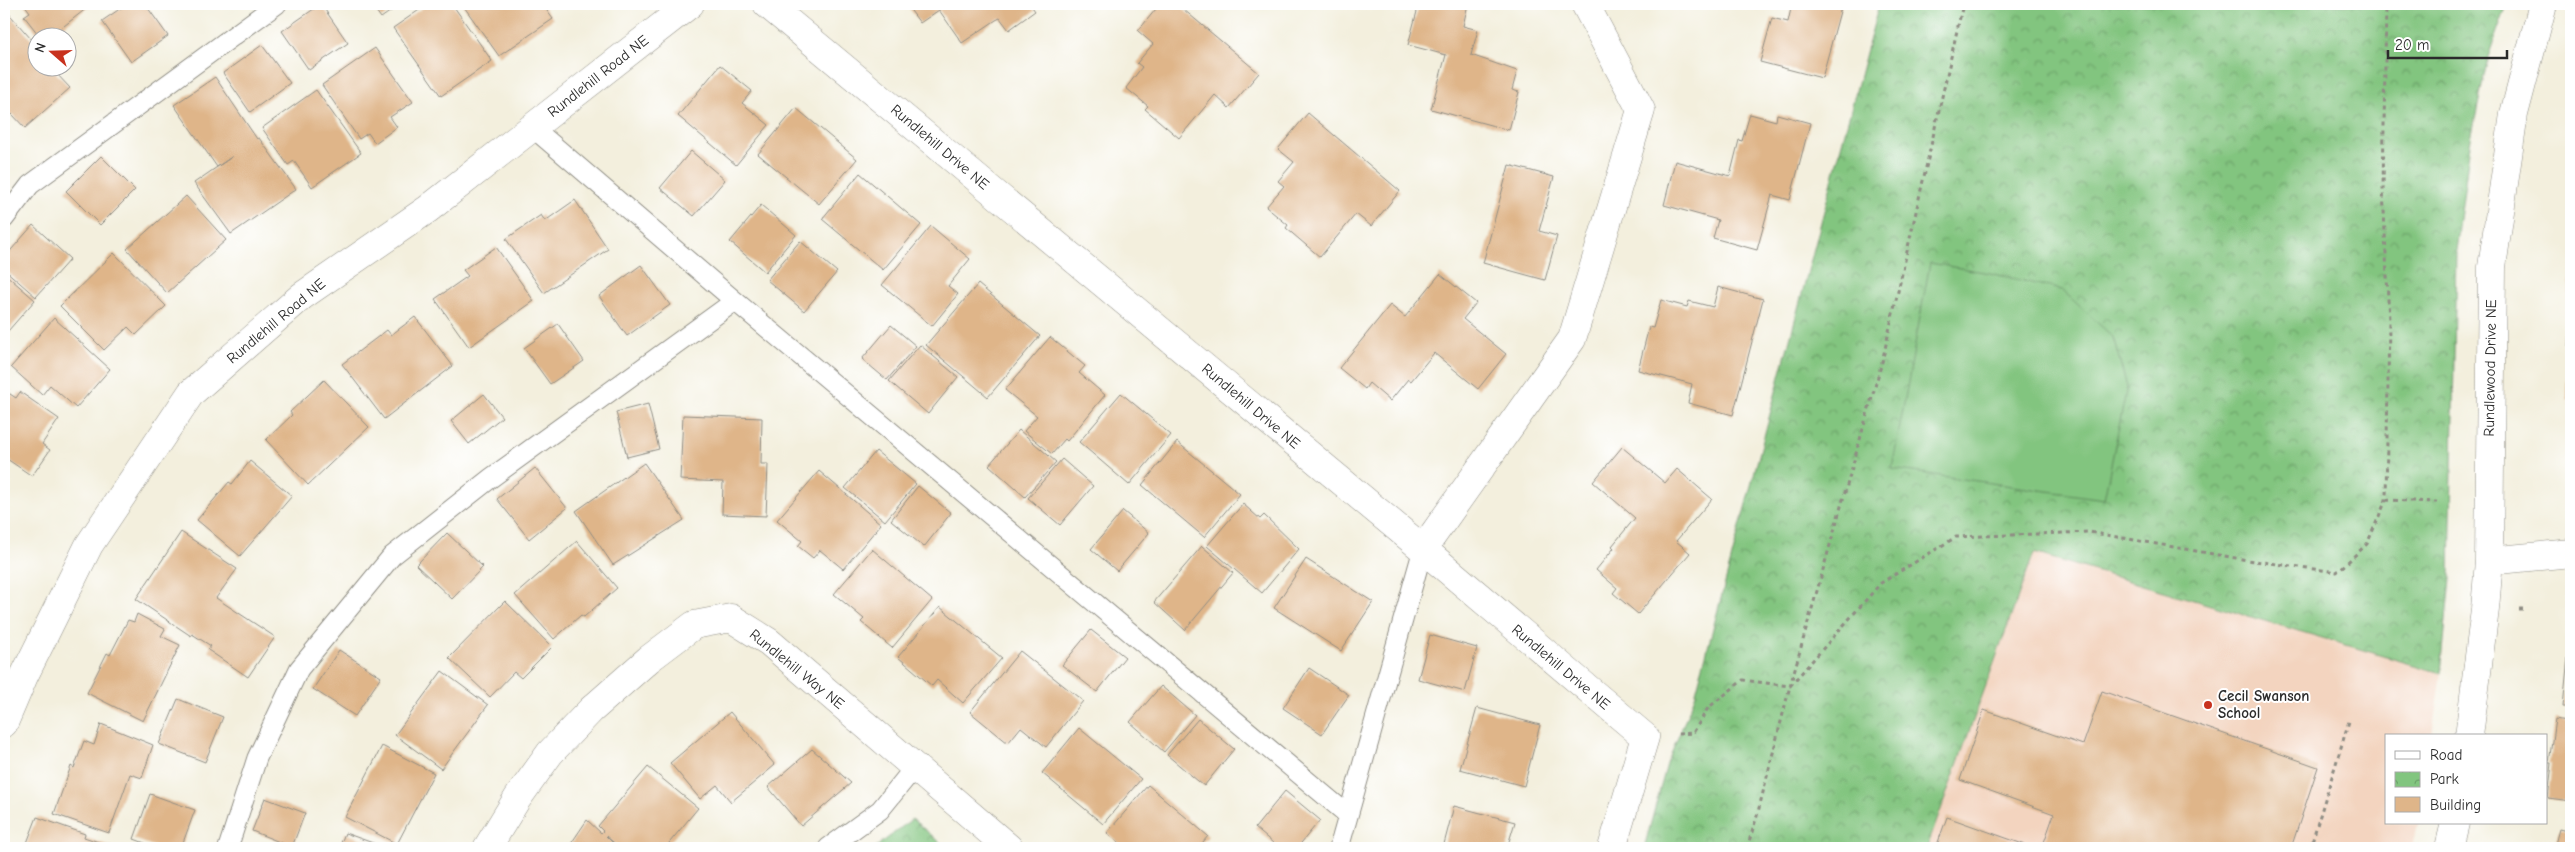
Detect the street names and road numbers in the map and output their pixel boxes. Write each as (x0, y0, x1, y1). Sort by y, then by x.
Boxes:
street label: Rundlehill Road NE (544, 31, 652, 121)
street label: Rundlehill Drive NE (887, 101, 993, 193)
street label: Rundlehill Road NE (223, 275, 329, 367)
street label: Rundlewood Drive NE (2480, 299, 2500, 437)
street label: Rundlehill Drive NE (1198, 360, 1304, 452)
street label: Rundlehill Drive NE (1508, 621, 1614, 713)
street label: Rundlehill Way NE (746, 625, 848, 713)

